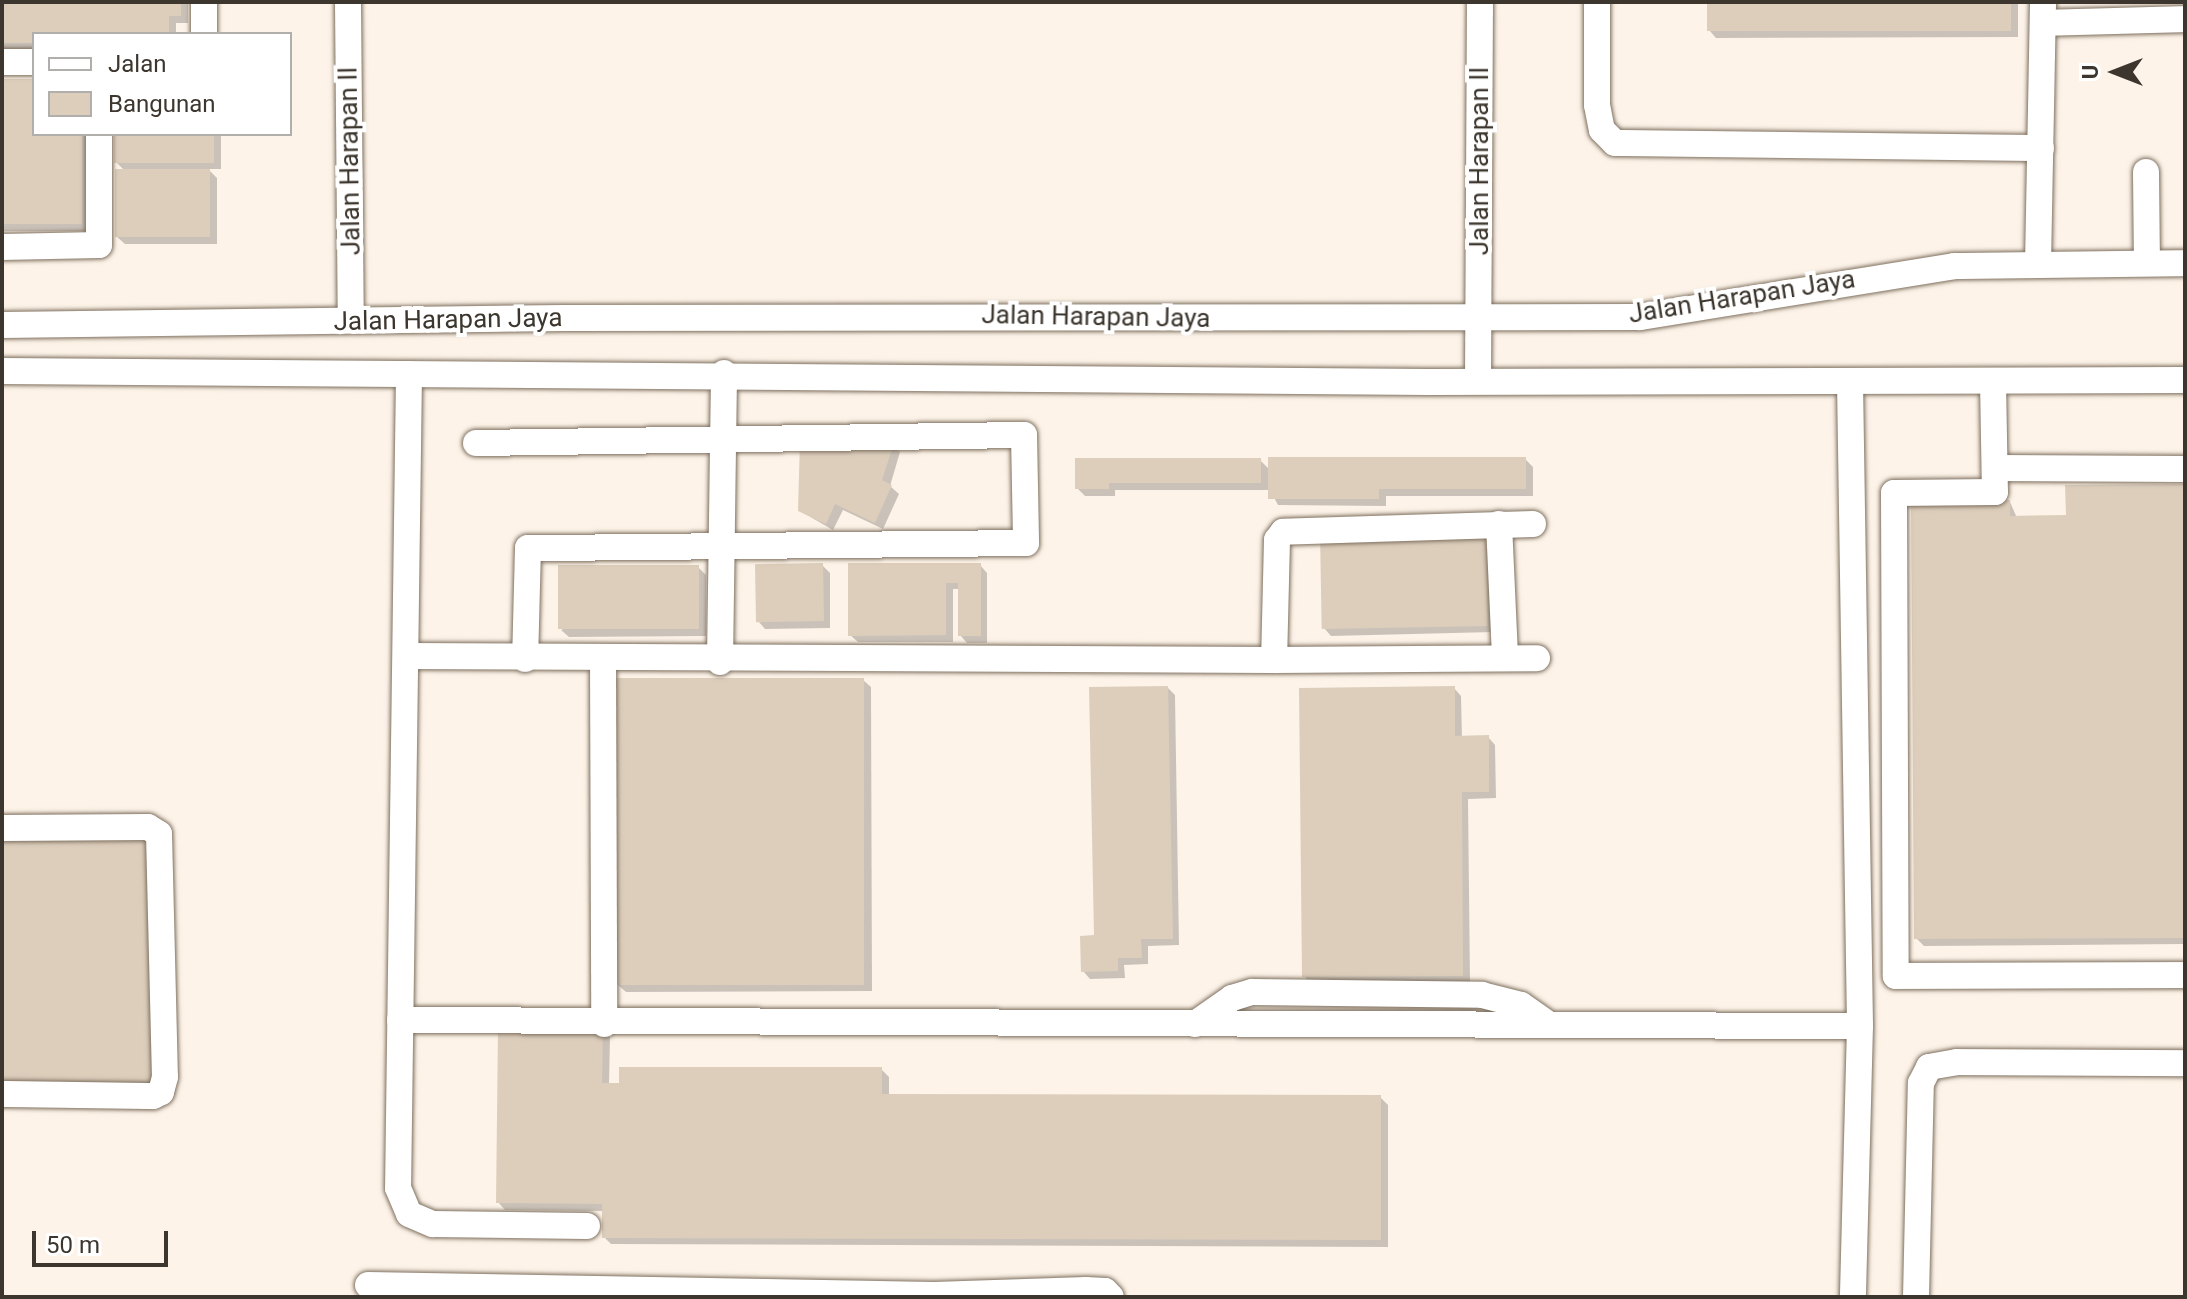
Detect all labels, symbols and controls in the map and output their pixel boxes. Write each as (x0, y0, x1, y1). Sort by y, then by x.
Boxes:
legend (32, 32, 292, 136)
north arrow (2075, 32, 2155, 112)
text: Jalan (108, 50, 166, 78)
text: U (2078, 65, 2103, 79)
street label: Jalan Harapan II (333, 66, 367, 256)
street label: Jalan Harapan II (1464, 67, 1496, 255)
text: Bangunan (108, 90, 216, 118)
street label: Jalan Harapan Jaya (1626, 264, 1858, 330)
street label: Jalan Harapan Jaya (981, 299, 1211, 335)
street label: Jalan Harapan Jaya (333, 302, 563, 338)
scale bar (36, 1215, 172, 1265)
text: 50 m (46, 1231, 100, 1259)

